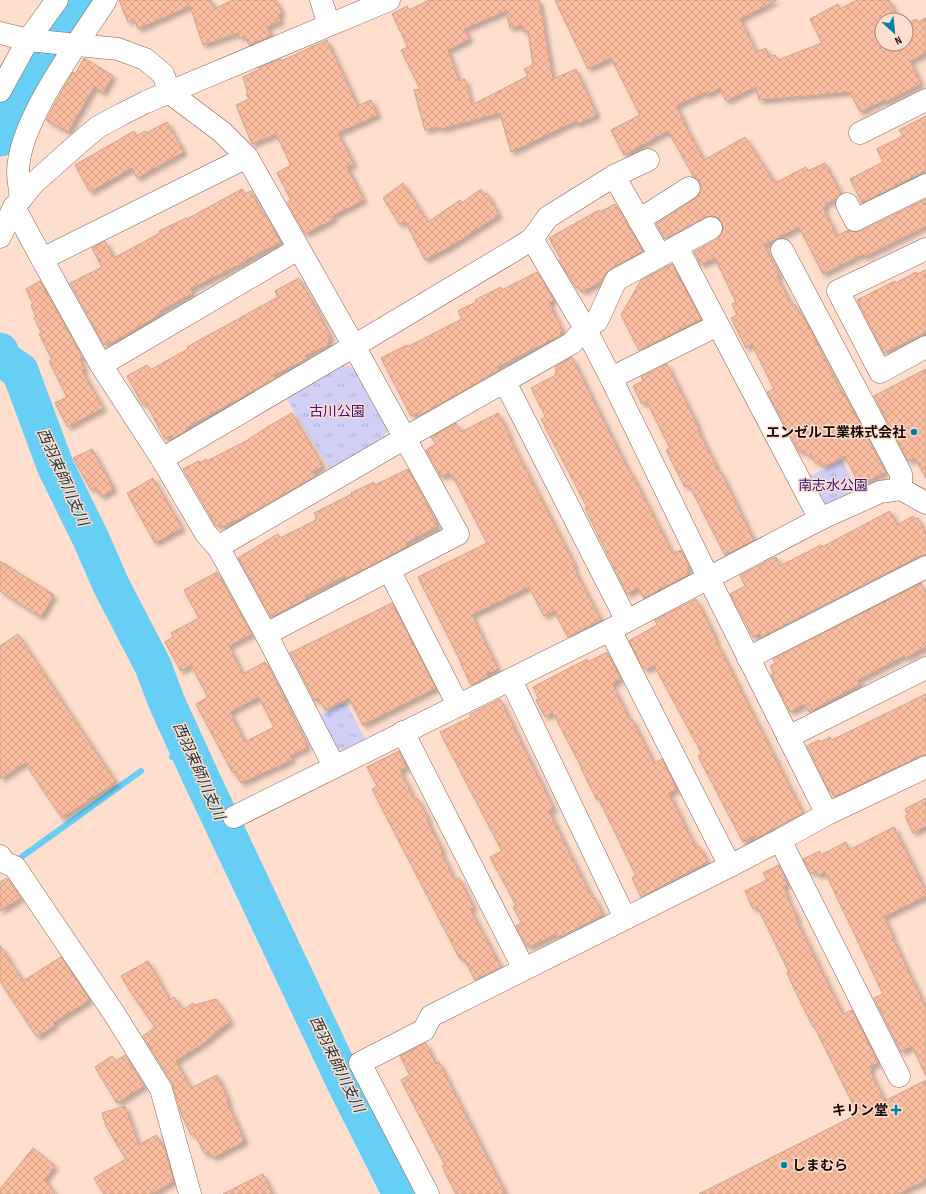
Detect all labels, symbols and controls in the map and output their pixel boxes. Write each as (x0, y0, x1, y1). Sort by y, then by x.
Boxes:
north arrow (874, 12, 914, 52)
text: N (893, 33, 904, 48)
park label: 古川公園 (309, 403, 365, 420)
place label: エンゼル工業株式会社 (766, 424, 906, 441)
water label: 西羽束師川支川 (33, 425, 93, 531)
marker: エンゼル工業株式会社 (909, 427, 919, 437)
park label: 南志水公園 (798, 477, 868, 494)
water label: 西羽束師川支川 (169, 719, 229, 825)
water label: 西羽束師川支川 (305, 1013, 369, 1117)
place label: キリン堂 (832, 1102, 888, 1119)
marker: キリン堂 (891, 1105, 901, 1115)
place label: しまむら (792, 1157, 848, 1174)
marker: しまむら (779, 1160, 789, 1170)

